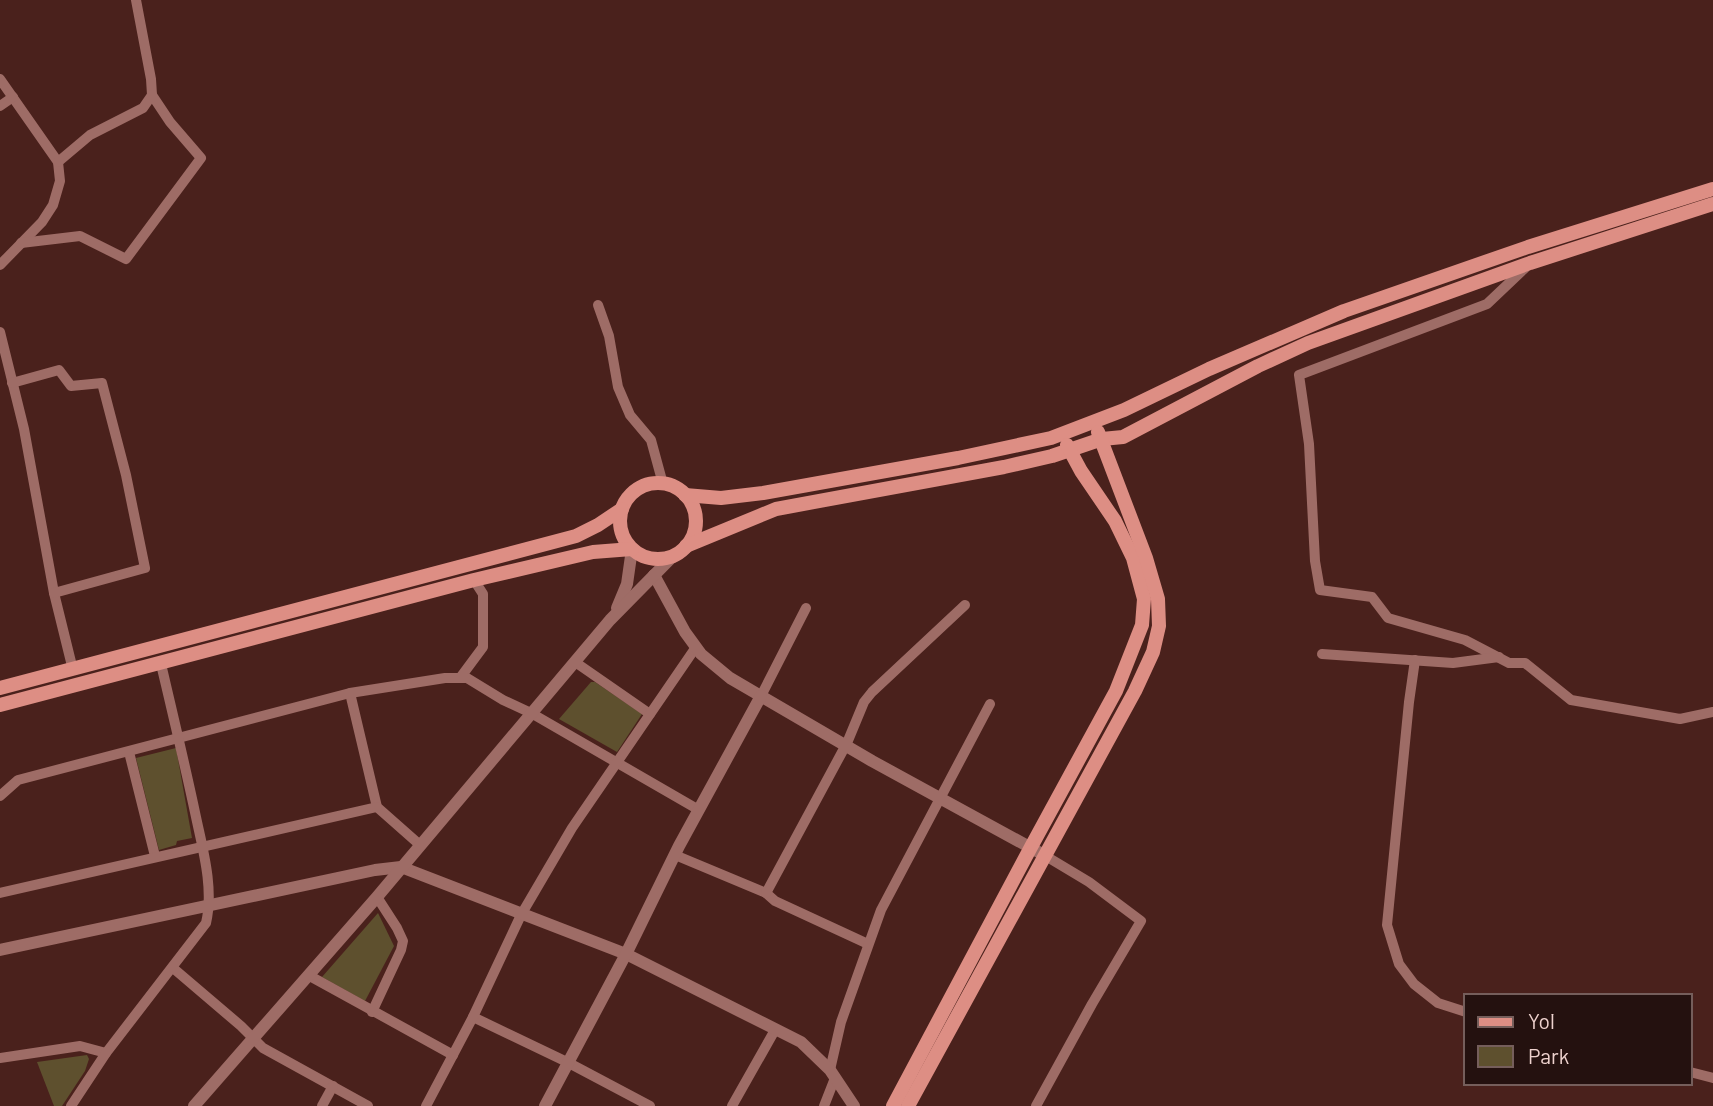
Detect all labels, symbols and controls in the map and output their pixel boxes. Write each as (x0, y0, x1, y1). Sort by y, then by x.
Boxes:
legend (1464, 994, 1692, 1085)
text: Yol (1528, 1008, 1555, 1033)
text: Park (1528, 1043, 1569, 1068)

